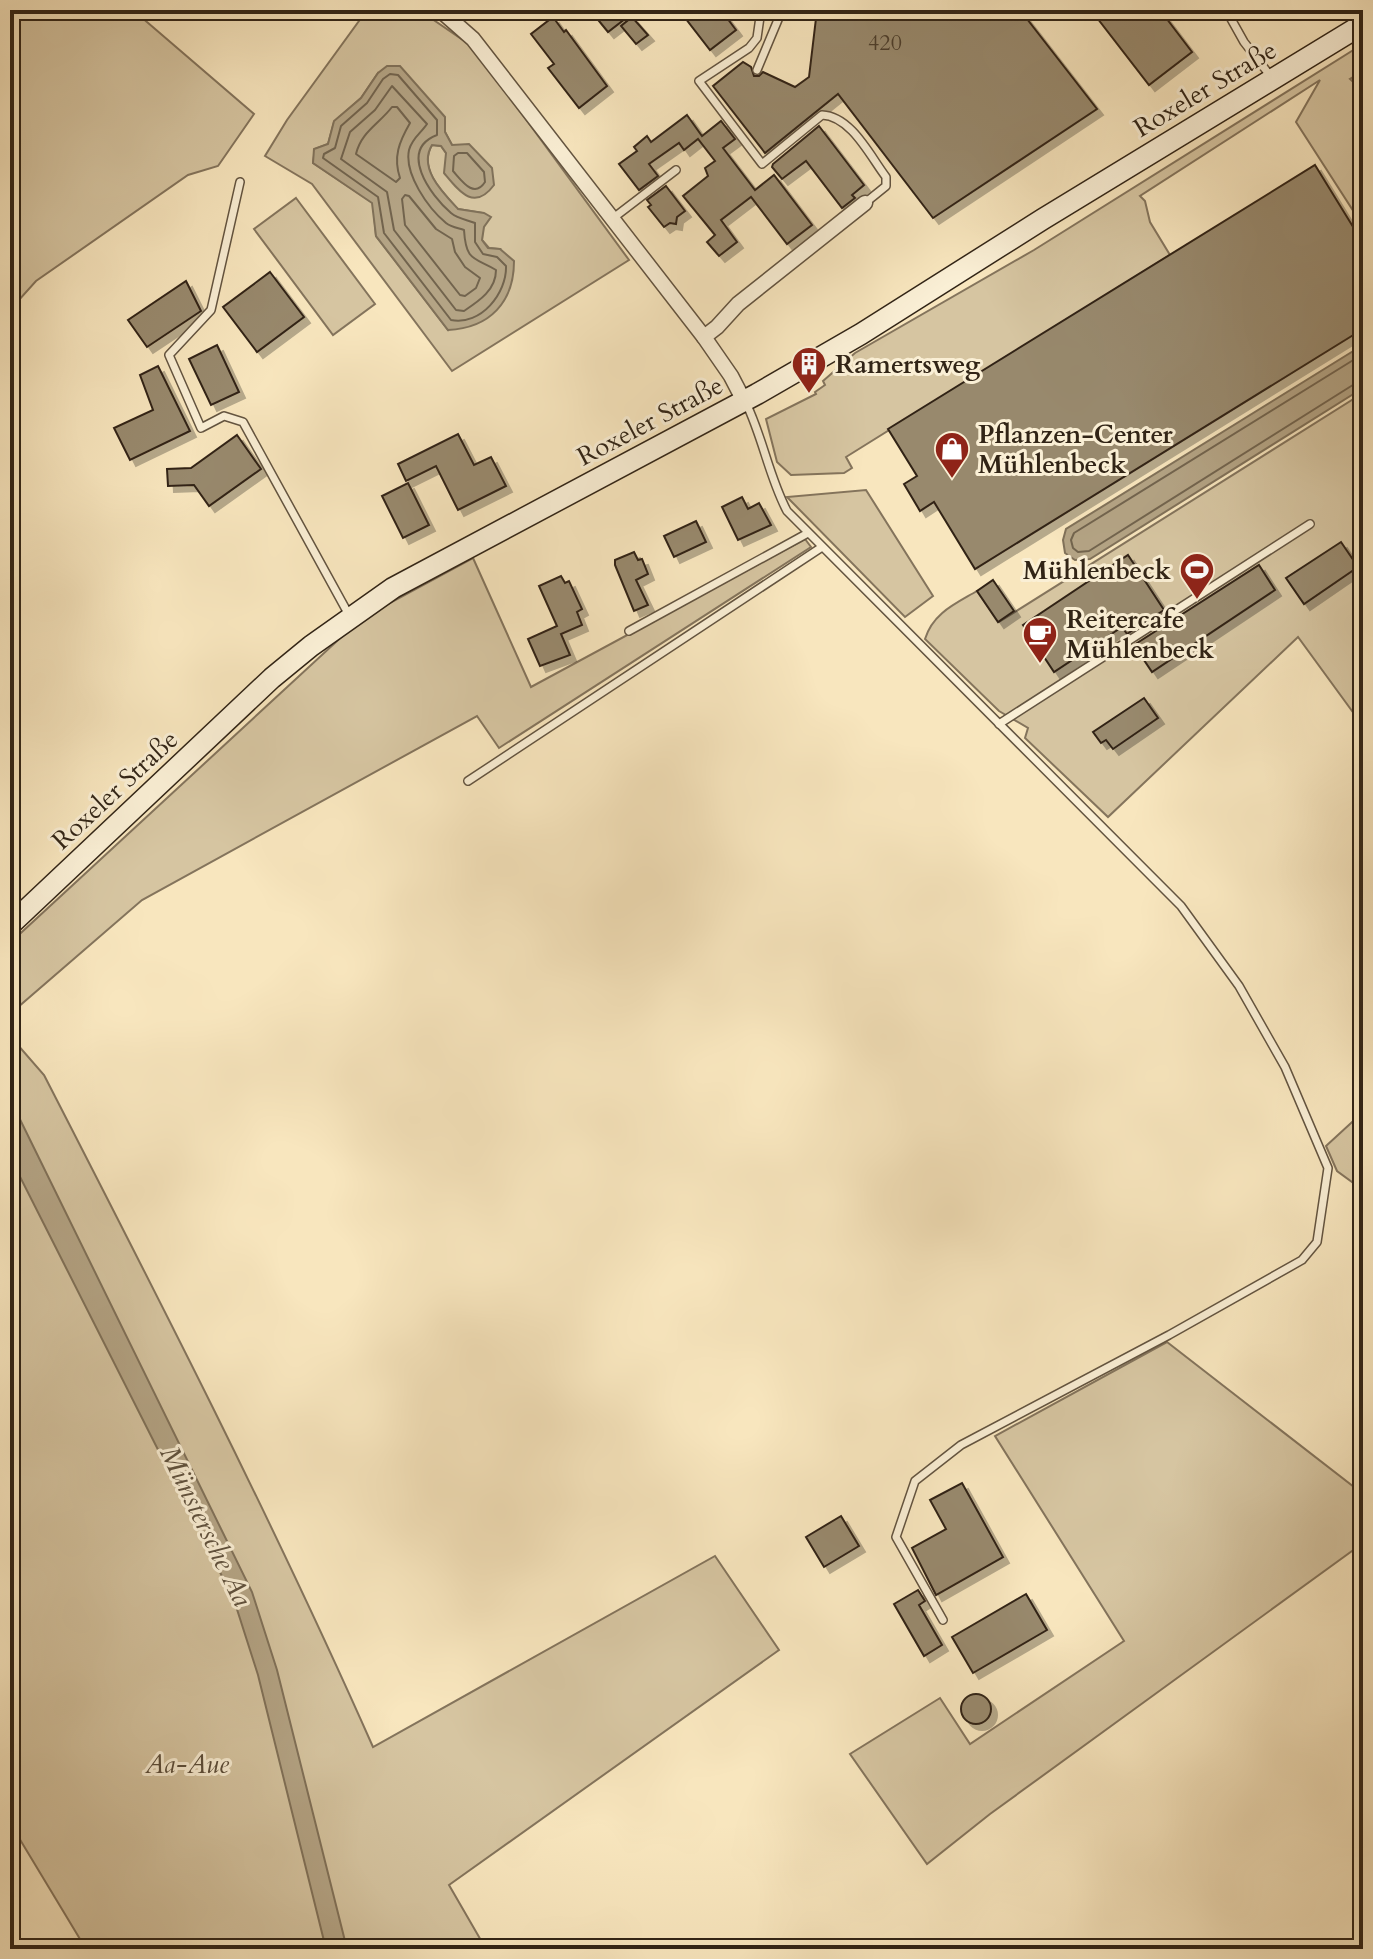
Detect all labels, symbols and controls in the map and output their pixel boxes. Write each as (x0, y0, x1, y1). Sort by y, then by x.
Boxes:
house number: 420 (868, 28, 902, 58)
street label: Roxeler Straße (1127, 33, 1283, 145)
building icon: Ramertsweg (790, 345, 828, 395)
place label: Ramertsweg (835, 347, 981, 382)
street label: Roxeler Straße (571, 368, 729, 474)
place label: Pflanzen-Center Mühlenbeck (978, 417, 1173, 482)
shop icon: Pflanzen-Center Mühlenbeck (933, 430, 971, 480)
sports icon: Mühlenbeck (1178, 551, 1216, 601)
place label: Mühlenbeck (1023, 553, 1172, 588)
place label: Reitercafe Mühlenbeck (1066, 602, 1215, 667)
cafe icon: Reitercafe Mühlenbeck (1021, 615, 1059, 665)
street label: Roxeler Straße (44, 722, 186, 858)
water label: Münstersche Aa (151, 1439, 261, 1613)
park label: Aa-Aue (144, 1747, 230, 1782)

